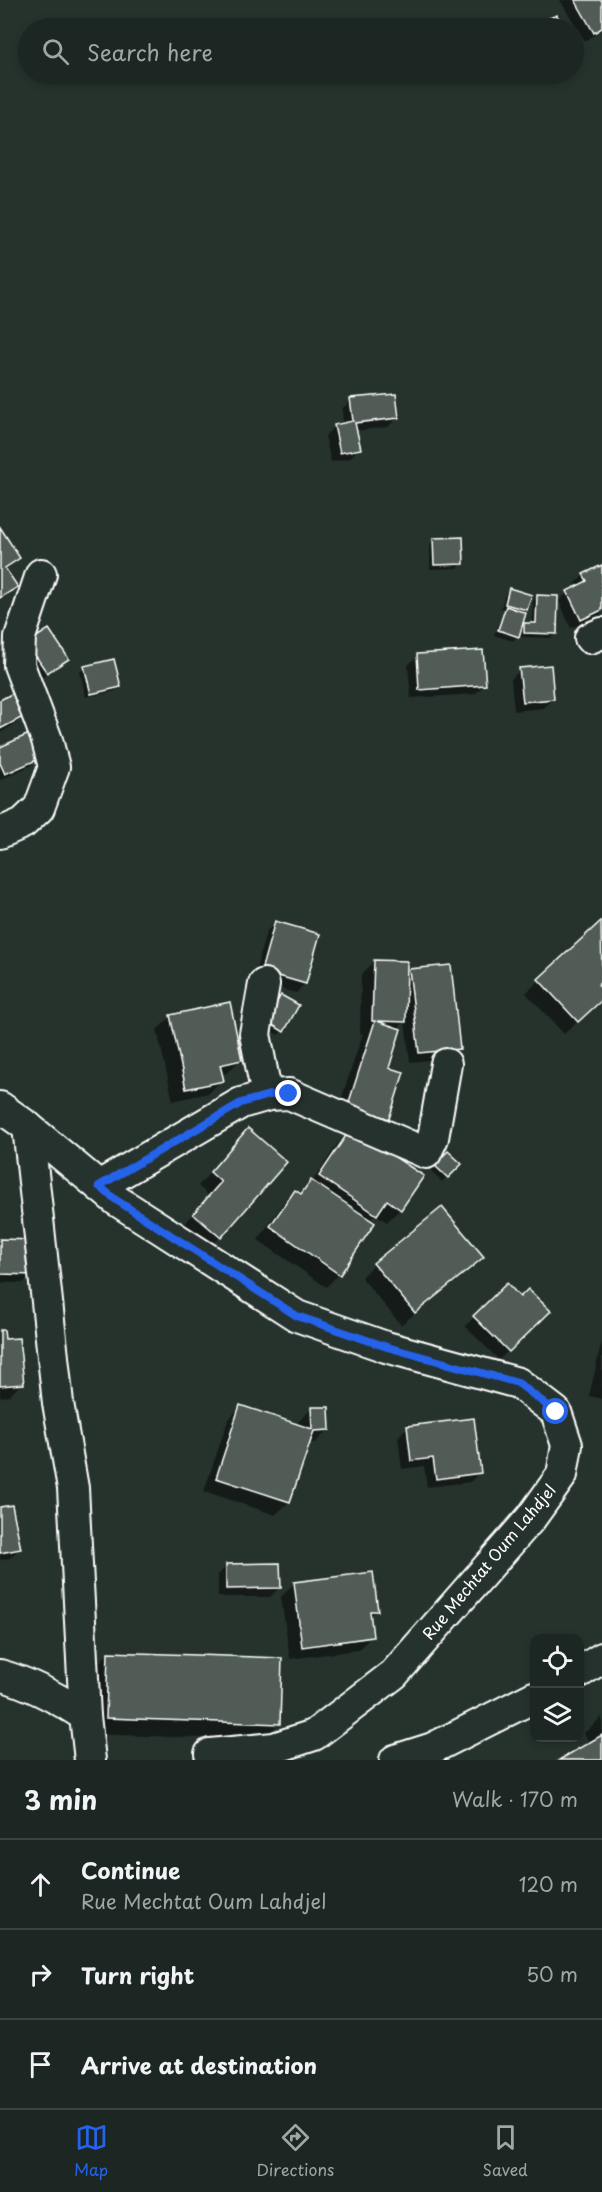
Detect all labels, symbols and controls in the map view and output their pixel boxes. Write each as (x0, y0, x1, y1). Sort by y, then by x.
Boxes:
search box (18, 18, 584, 84)
icon: search (39, 35, 72, 68)
text: Search here (87, 35, 213, 68)
route end (275, 1080, 301, 1106)
route start (542, 1398, 568, 1424)
street label: Rue Mechtat Oum Lahdjel (416, 1478, 561, 1644)
map controls (530, 1634, 584, 1742)
button: locate (530, 1634, 584, 1688)
button: layers (530, 1688, 584, 1742)
text: 3 min (24, 1780, 97, 1819)
text: Walk · 170 m (452, 1784, 578, 1814)
text: Continue (81, 1853, 180, 1886)
icon: ahead (24, 1868, 57, 1901)
text: 120 m (519, 1869, 578, 1899)
text: Rue Mechtat Oum Lahdjel (81, 1886, 326, 1916)
icon: right (24, 1958, 57, 1991)
text: Turn right (81, 1958, 194, 1991)
text: 50 m (526, 1959, 578, 1989)
icon: arrive (24, 2048, 57, 2081)
text: Arrive at destination (81, 2048, 317, 2081)
tab: Map (74, 2121, 108, 2181)
tab: Directions (256, 2121, 334, 2181)
tab: Saved (482, 2121, 528, 2181)

